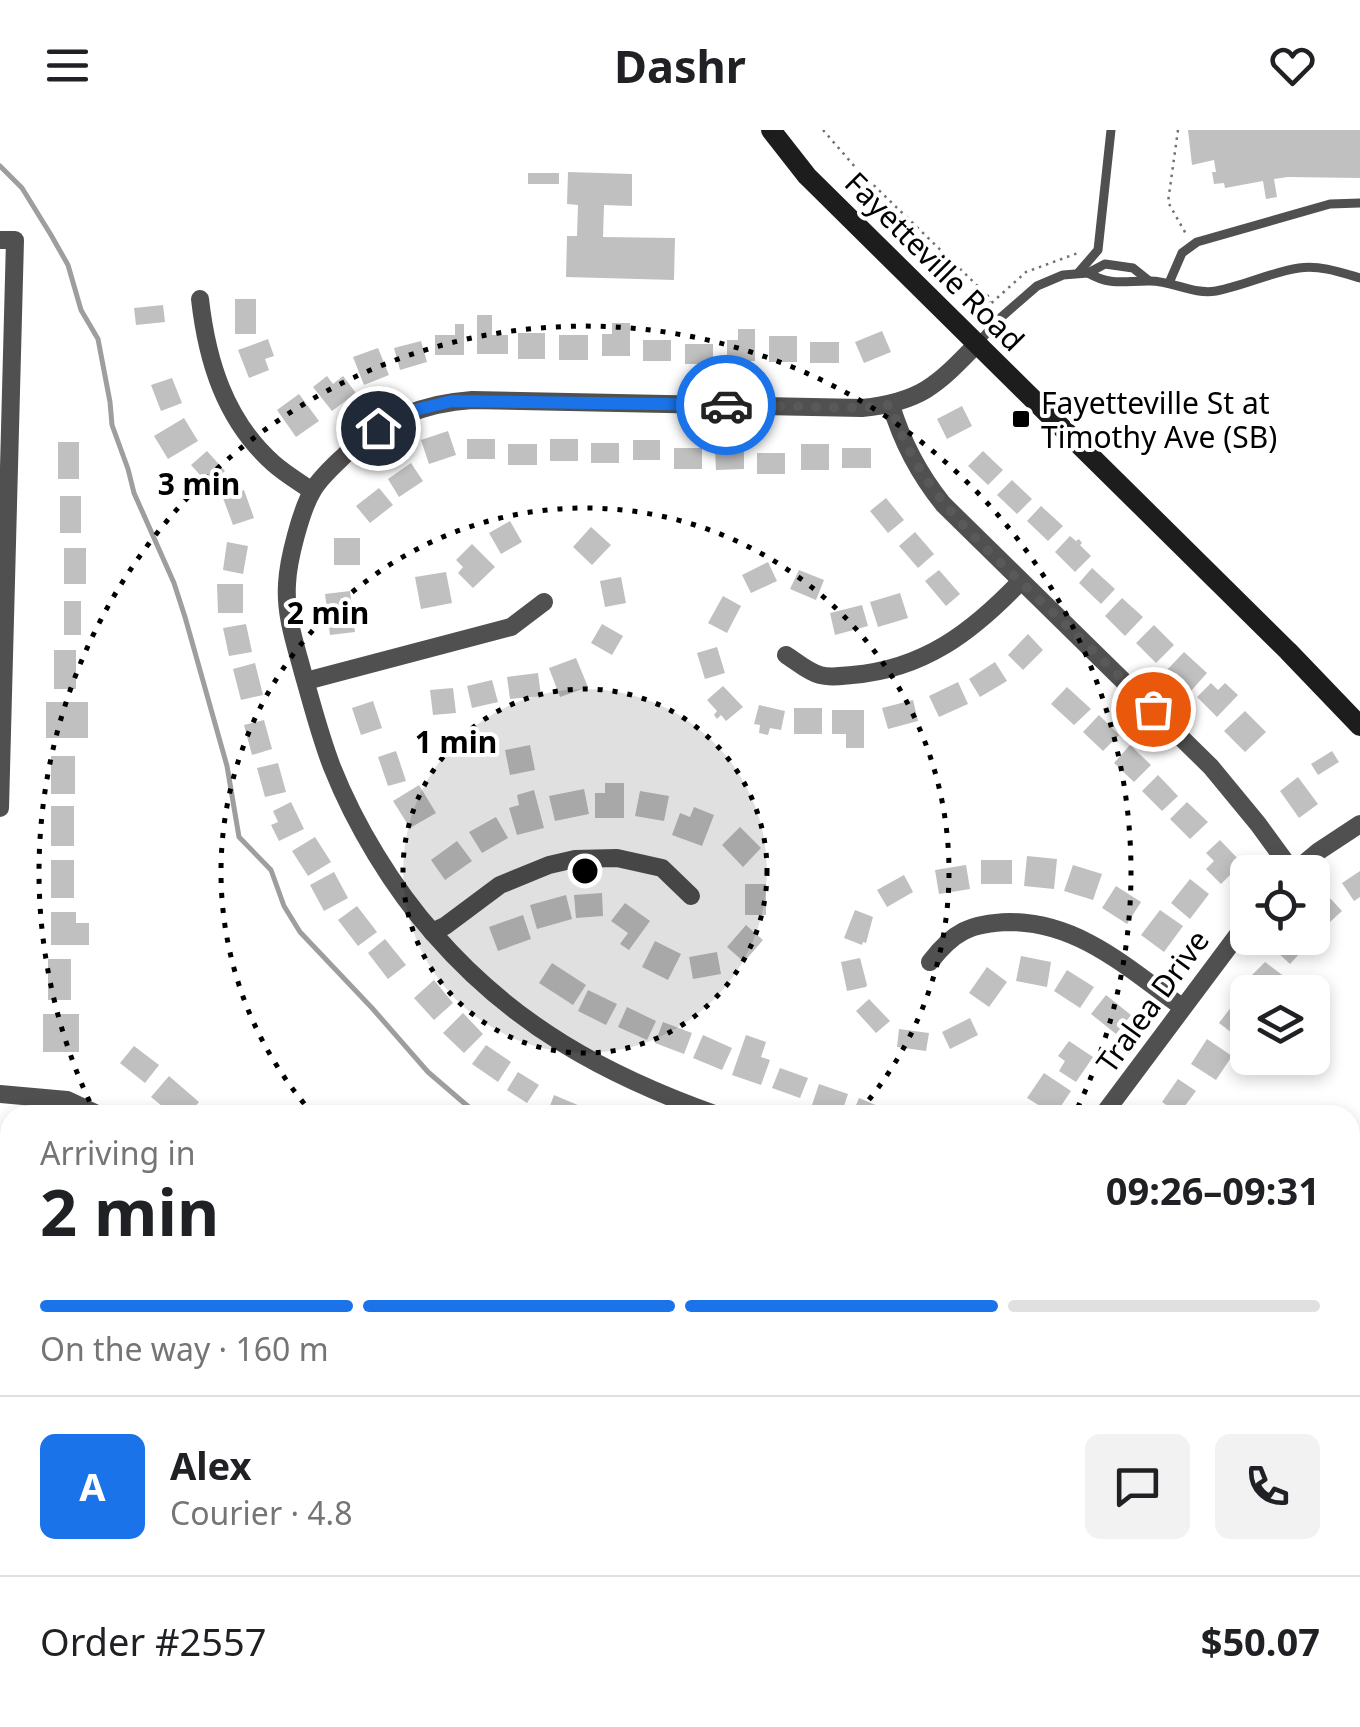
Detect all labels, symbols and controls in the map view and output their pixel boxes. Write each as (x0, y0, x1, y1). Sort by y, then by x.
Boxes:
text: Dashr (614, 35, 746, 96)
icon: menu (40, 38, 95, 93)
icon: heart (1265, 38, 1320, 93)
street label: Fayetteville Road (836, 162, 1034, 360)
courier (676, 355, 776, 455)
icon: car (699, 378, 754, 433)
place label: Fayetteville St at Timothy Ave (SB) (1041, 382, 1277, 457)
pin (336, 386, 421, 471)
icon: home (351, 401, 406, 456)
marker: Fayetteville St at Timothy Ave (SB) (1010, 408, 1032, 430)
text: 3 min (158, 463, 240, 504)
text: 2 min (287, 592, 369, 633)
pin (1111, 667, 1196, 752)
icon: bag (1126, 682, 1181, 737)
text: 1 min (415, 721, 497, 762)
centre of rings (567, 853, 603, 889)
map controls (1230, 855, 1330, 1075)
button: locate (1230, 855, 1330, 955)
street label: Tralea Drive (1086, 921, 1218, 1081)
button: layers (1230, 975, 1330, 1075)
text: Arriving in (40, 1131, 195, 1174)
text: 09:26–09:31 (1106, 1164, 1320, 1216)
text: 2 min (40, 1167, 219, 1255)
text: On the way · 160 m (40, 1327, 329, 1370)
button: chat (1085, 1434, 1190, 1539)
button: phone (1215, 1434, 1320, 1539)
text: Alex (170, 1439, 252, 1491)
text: A (79, 1460, 106, 1512)
text: Courier · 4.8 (170, 1491, 353, 1534)
text: Order #2557 (40, 1615, 266, 1667)
text: $50.07 (1201, 1615, 1320, 1667)

